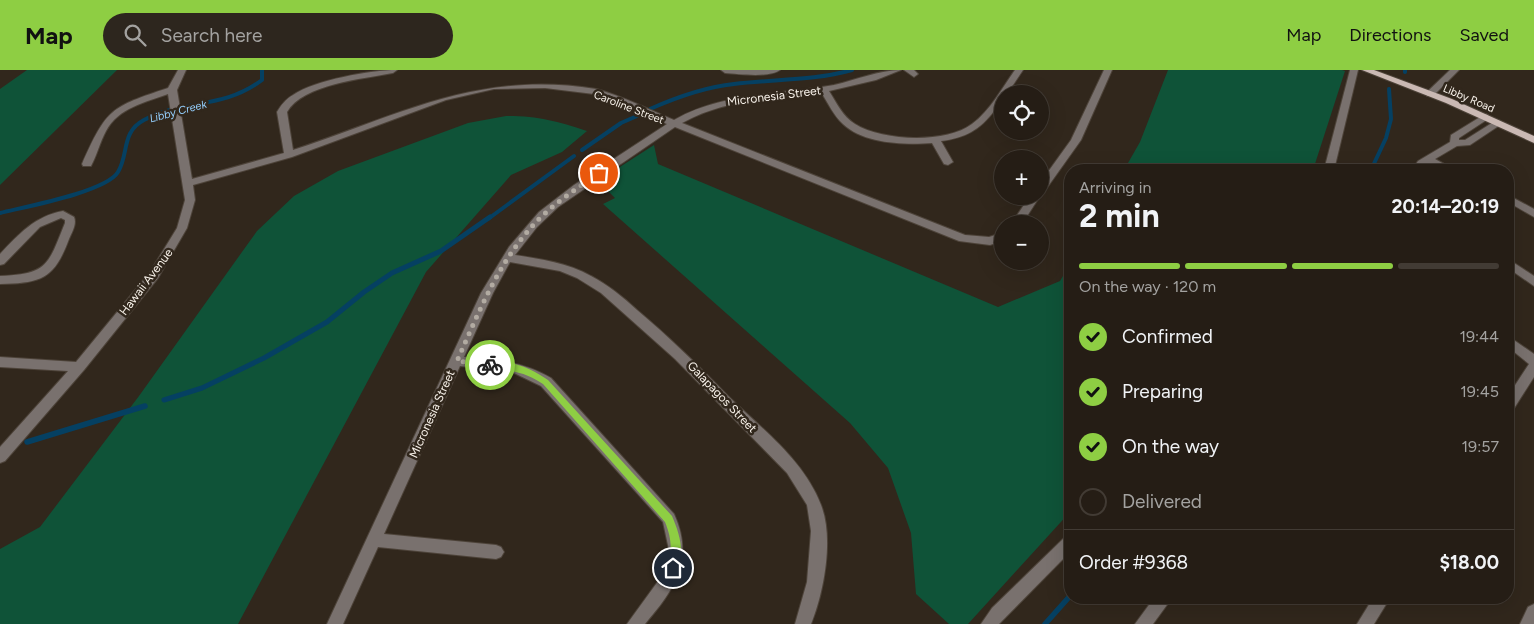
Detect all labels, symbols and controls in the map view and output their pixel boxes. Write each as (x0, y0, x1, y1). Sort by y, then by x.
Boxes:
search box (103, 13, 453, 58)
text: Map (25, 21, 73, 50)
icon: search (121, 21, 149, 49)
text: Search here (161, 24, 262, 47)
text: Map (1286, 24, 1321, 46)
text: Directions (1349, 24, 1431, 46)
text: Saved (1459, 24, 1509, 46)
street label: Libby Road (1441, 82, 1497, 115)
street label: Micronesia Street (726, 83, 822, 109)
map controls (994, 85, 1049, 270)
button: locate (994, 85, 1049, 140)
street label: Caroline Street (592, 88, 666, 127)
water label: Libby Creek (148, 97, 209, 125)
button: + (994, 150, 1049, 205)
pin (578, 152, 620, 194)
icon: bag (585, 159, 613, 187)
text: Arriving in (1079, 178, 1151, 197)
text: 20:14–20:19 (1391, 195, 1499, 218)
text: 2 min (1079, 197, 1160, 235)
button: − (994, 215, 1049, 270)
street label: Hawaii Avenue (116, 246, 176, 318)
text: On the way · 120 m (1079, 277, 1216, 296)
icon: check (1079, 323, 1107, 351)
text: Confirmed (1122, 325, 1213, 348)
text: 19:44 (1459, 327, 1499, 346)
courier (465, 340, 515, 390)
icon: bike (476, 351, 504, 379)
street label: Galapagos Street (685, 359, 760, 436)
street label: Micronesia Street (406, 367, 458, 460)
icon: check (1079, 378, 1107, 406)
text: Preparing (1122, 380, 1203, 403)
text: 19:45 (1460, 382, 1499, 401)
icon: check (1079, 433, 1107, 461)
text: On the way (1122, 435, 1219, 458)
text: 19:57 (1461, 437, 1499, 456)
text: Delivered (1122, 490, 1202, 513)
pin (652, 547, 694, 589)
text: Order #9368 (1079, 551, 1188, 574)
text: $18.00 (1439, 551, 1499, 574)
icon: home (659, 554, 687, 582)

